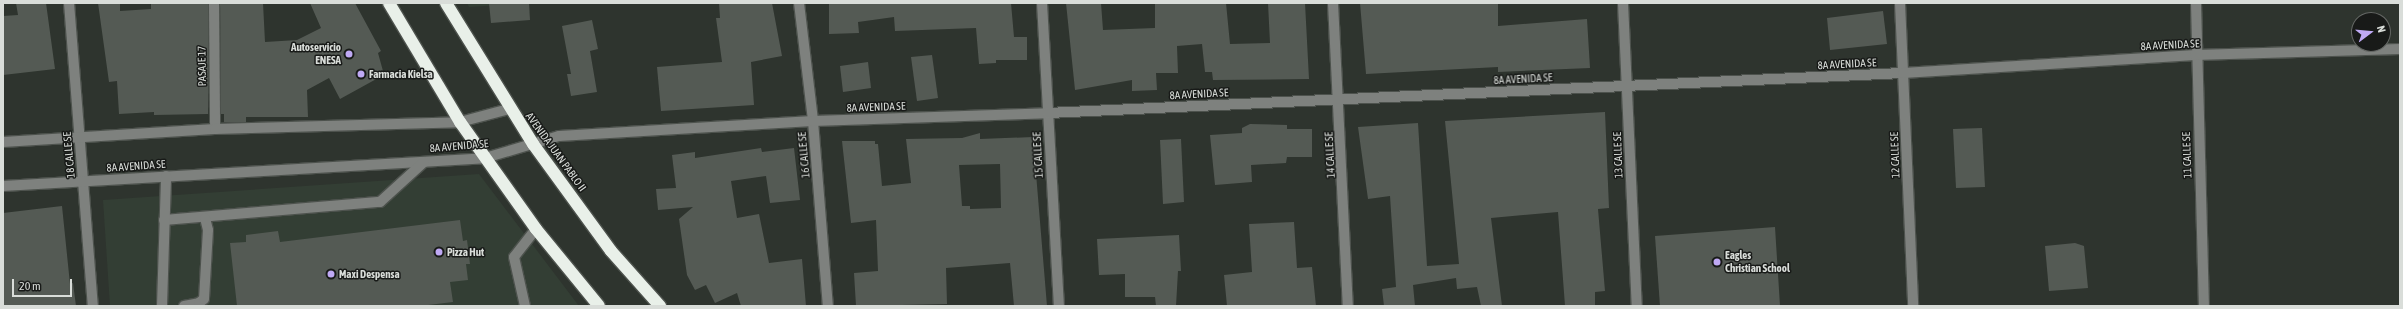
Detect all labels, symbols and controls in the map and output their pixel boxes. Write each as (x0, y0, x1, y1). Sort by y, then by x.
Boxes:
north arrow (2351, 12, 2391, 52)
text: N (2375, 24, 2388, 34)
street label: 8A AVENIDA SE (2140, 37, 2200, 53)
place label: Autoservicio ENESA (291, 41, 341, 67)
street label: PASAJE 17 (195, 46, 209, 86)
marker: Autoservicio ENESA (344, 49, 354, 59)
street label: 8A AVENIDA SE (1817, 56, 1877, 72)
place label: Farmacia Kielsa (369, 67, 433, 81)
marker: Farmacia Kielsa (356, 69, 366, 79)
street label: 8A AVENIDA SE (1493, 71, 1553, 87)
street label: 8A AVENIDA SE (1169, 86, 1229, 102)
street label: 8A AVENIDA SE (846, 99, 906, 115)
street label: AVENIDA JUAN PABLO II (523, 110, 589, 194)
street label: 18 CALLE SE (60, 131, 78, 179)
street label: 16 CALLE SE (795, 131, 813, 179)
street label: 15 CALLE SE (1030, 132, 1046, 178)
street label: 14 CALLE SE (1322, 132, 1338, 178)
street label: 13 CALLE SE (1611, 132, 1625, 178)
street label: 12 CALLE SE (1888, 132, 1902, 178)
street label: 11 CALLE SE (2180, 132, 2194, 178)
street label: 8A AVENIDA SE (429, 137, 489, 155)
street label: 8A AVENIDA SE (106, 157, 166, 175)
place label: Pizza Hut (447, 245, 484, 259)
marker: Pizza Hut (434, 247, 444, 257)
place label: Eagles Christian School (1725, 249, 1790, 275)
marker: Eagles Christian School (1712, 257, 1722, 267)
place label: Maxi Despensa (339, 267, 400, 281)
marker: Maxi Despensa (326, 269, 336, 279)
scale bar (14, 271, 74, 297)
text: 20 m (19, 279, 41, 293)

